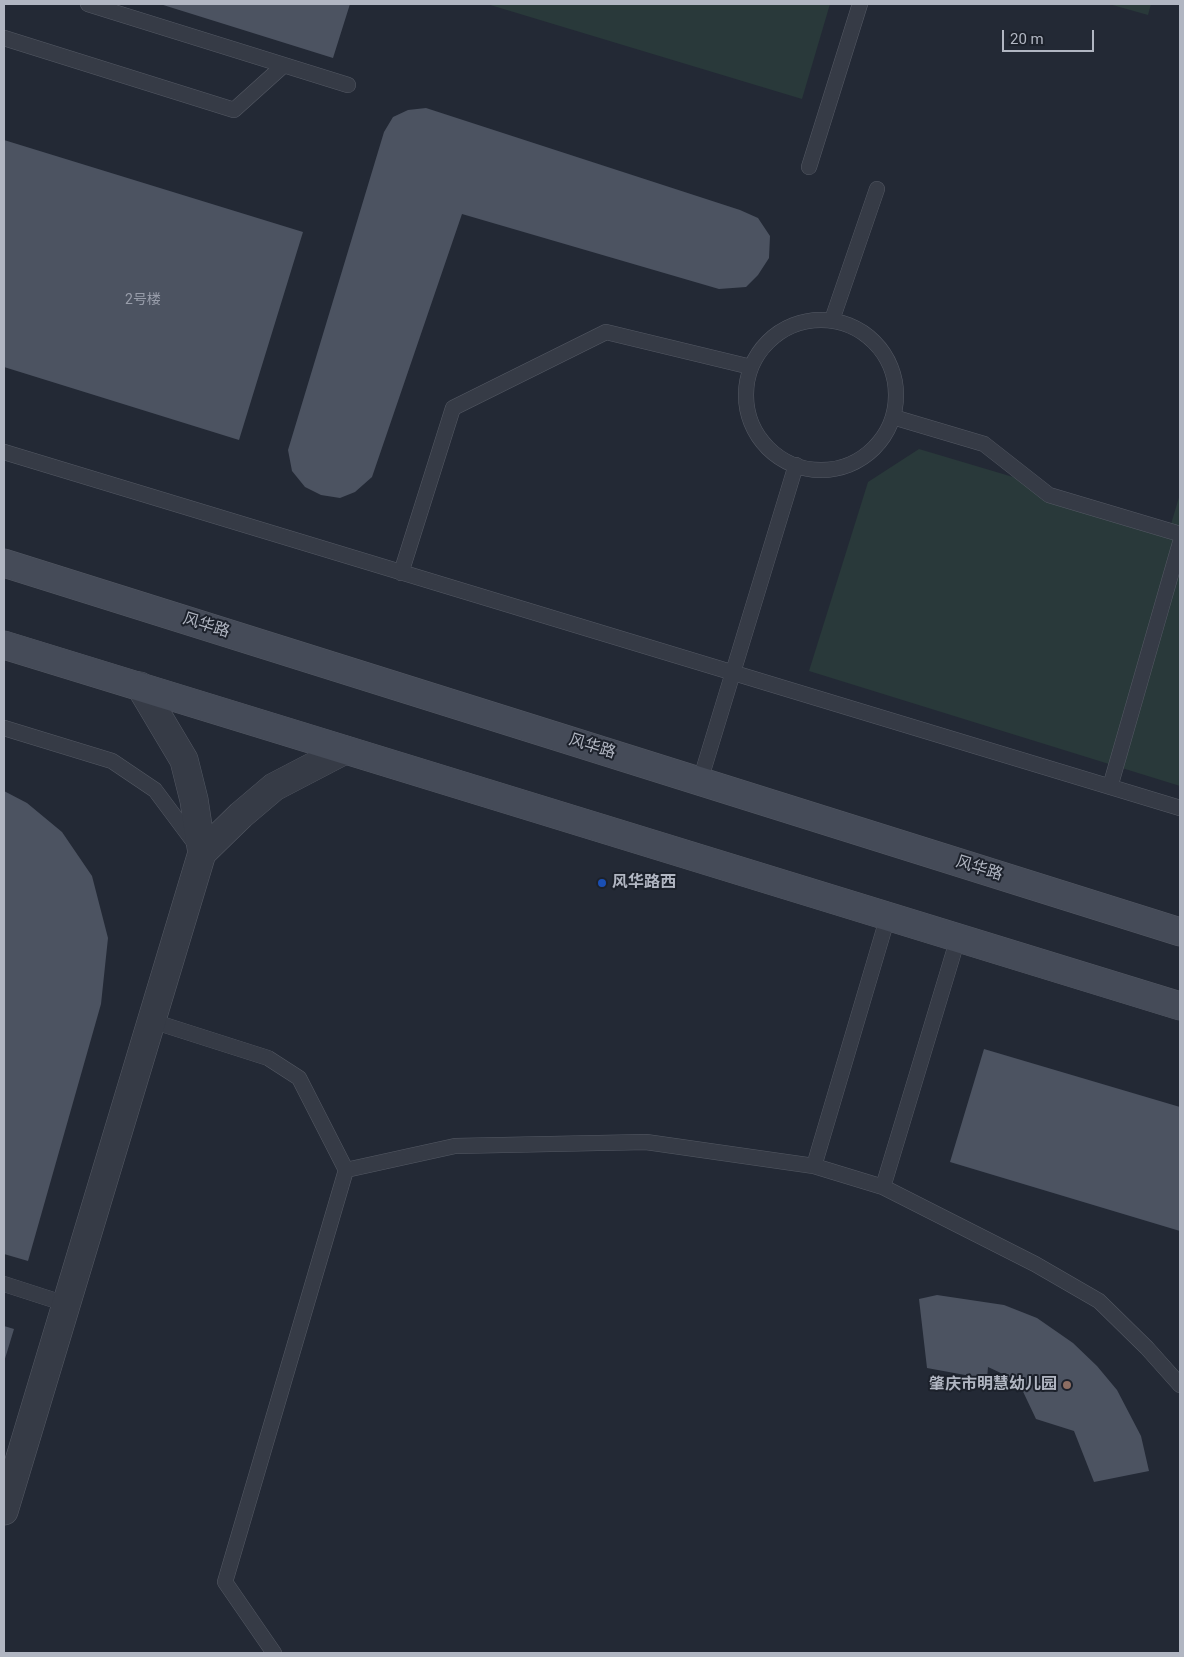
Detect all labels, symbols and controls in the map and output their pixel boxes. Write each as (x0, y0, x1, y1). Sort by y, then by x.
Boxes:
scale bar (1004, 20, 1096, 52)
text: 20 m (1010, 30, 1044, 48)
house number: 2号楼 (125, 292, 161, 308)
street label: 风华路 (180, 610, 232, 642)
street label: 风华路 (566, 731, 618, 763)
street label: 风华路 (953, 853, 1005, 885)
place label: 风华路西 (612, 873, 676, 893)
marker: 风华路西 (596, 877, 608, 889)
place label: 肇庆市明慧幼儿园 (929, 1375, 1057, 1395)
marker: 肇庆市明慧幼儿园 (1061, 1379, 1073, 1391)

